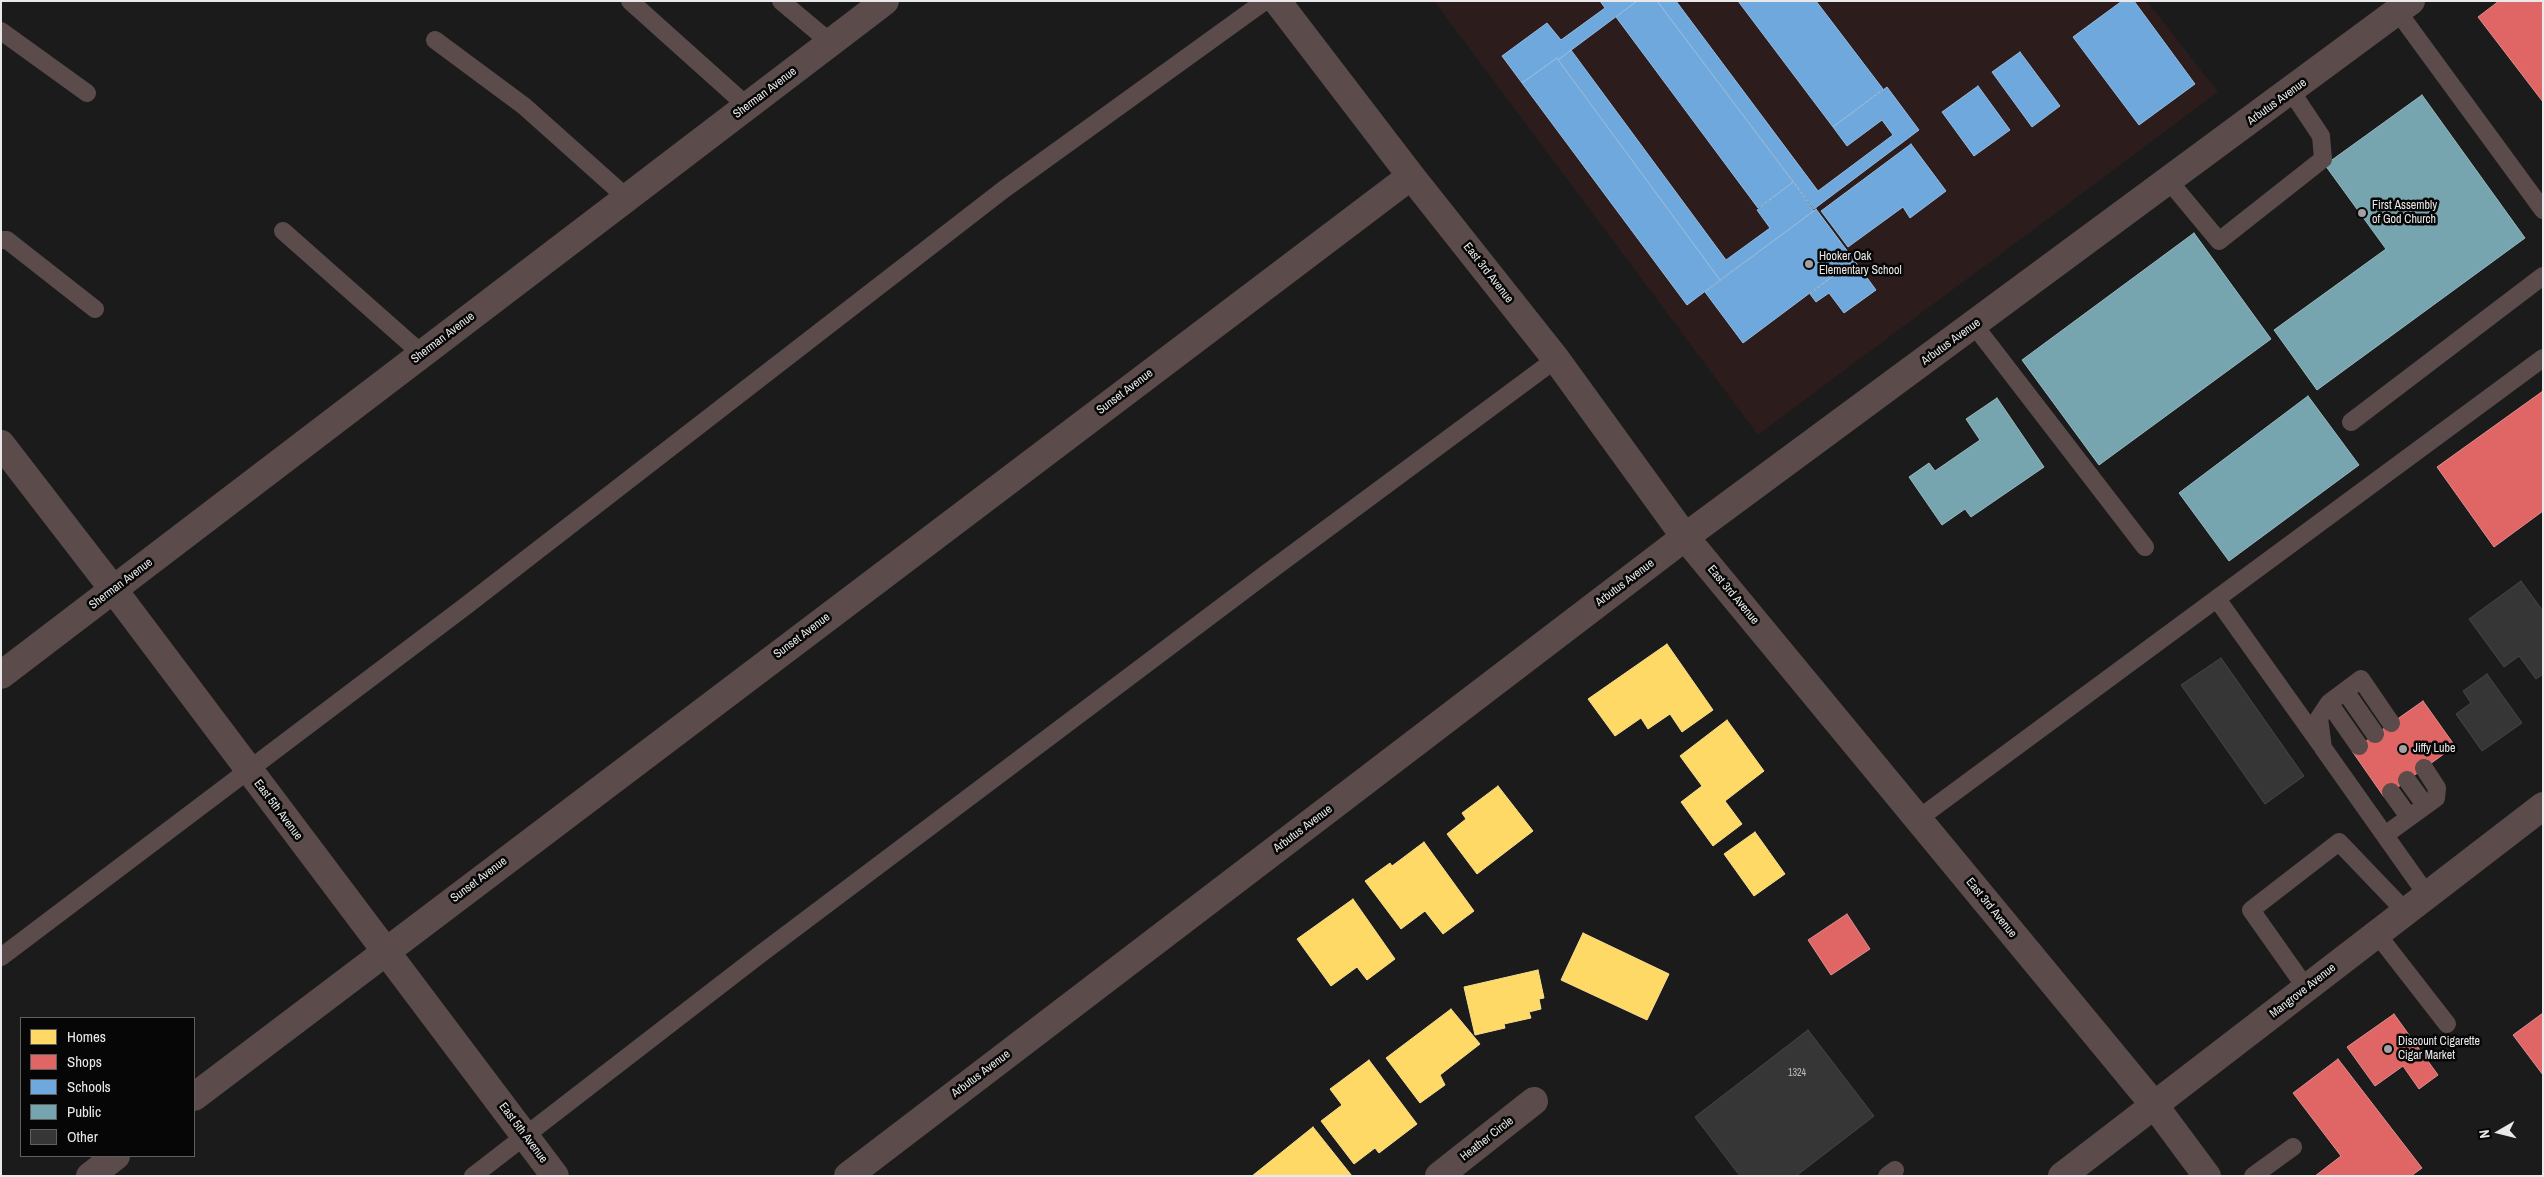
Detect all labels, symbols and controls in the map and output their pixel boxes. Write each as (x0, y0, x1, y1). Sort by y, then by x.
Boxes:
street label: Sherman Avenue (730, 64, 800, 122)
street label: Arbutus Avenue (2245, 76, 2309, 128)
place label: First Assembly of God Church (2372, 199, 2437, 227)
marker: First Assembly of God Church (2356, 207, 2368, 219)
street label: East 3rd Avenue (1460, 240, 1516, 306)
place label: Hooker Oak Elementary School (1819, 250, 1902, 278)
marker: Hooker Oak Elementary School (1803, 258, 1815, 270)
street label: Sherman Avenue (408, 309, 478, 367)
street label: Arbutus Avenue (1919, 316, 1983, 368)
street label: Sunset Avenue (1094, 366, 1156, 418)
street label: Sherman Avenue (86, 555, 156, 613)
street label: Arbutus Avenue (1593, 556, 1657, 610)
street label: East 3rd Avenue (1704, 563, 1762, 627)
street label: Sunset Avenue (771, 610, 833, 662)
place label: Jiffy Lube (2413, 742, 2456, 756)
marker: Jiffy Lube (2397, 743, 2409, 755)
street label: East 5th Avenue (251, 777, 305, 843)
street label: Arbutus Avenue (1271, 802, 1335, 856)
street label: Sunset Avenue (448, 854, 510, 906)
street label: East 3rd Avenue (1963, 875, 2019, 941)
street label: Mangrove Avenue (2267, 961, 2339, 1021)
legend (20, 1017, 195, 1157)
text: Homes (67, 1026, 106, 1047)
place label: Discount Cigarette Cigar Market (2398, 1035, 2480, 1063)
marker: Discount Cigarette Cigar Market (2382, 1043, 2394, 1055)
street label: Arbutus Avenue (949, 1047, 1013, 1101)
text: Shops (67, 1051, 102, 1072)
house number: 1324 (1788, 1067, 1806, 1079)
text: Schools (67, 1076, 111, 1097)
street label: East 5th Avenue (496, 1100, 550, 1166)
text: Public (67, 1101, 101, 1122)
north arrow (2474, 1107, 2524, 1157)
street label: Heather Circle (1458, 1114, 1516, 1164)
text: Other (67, 1126, 98, 1147)
text: N (2475, 1129, 2494, 1139)

